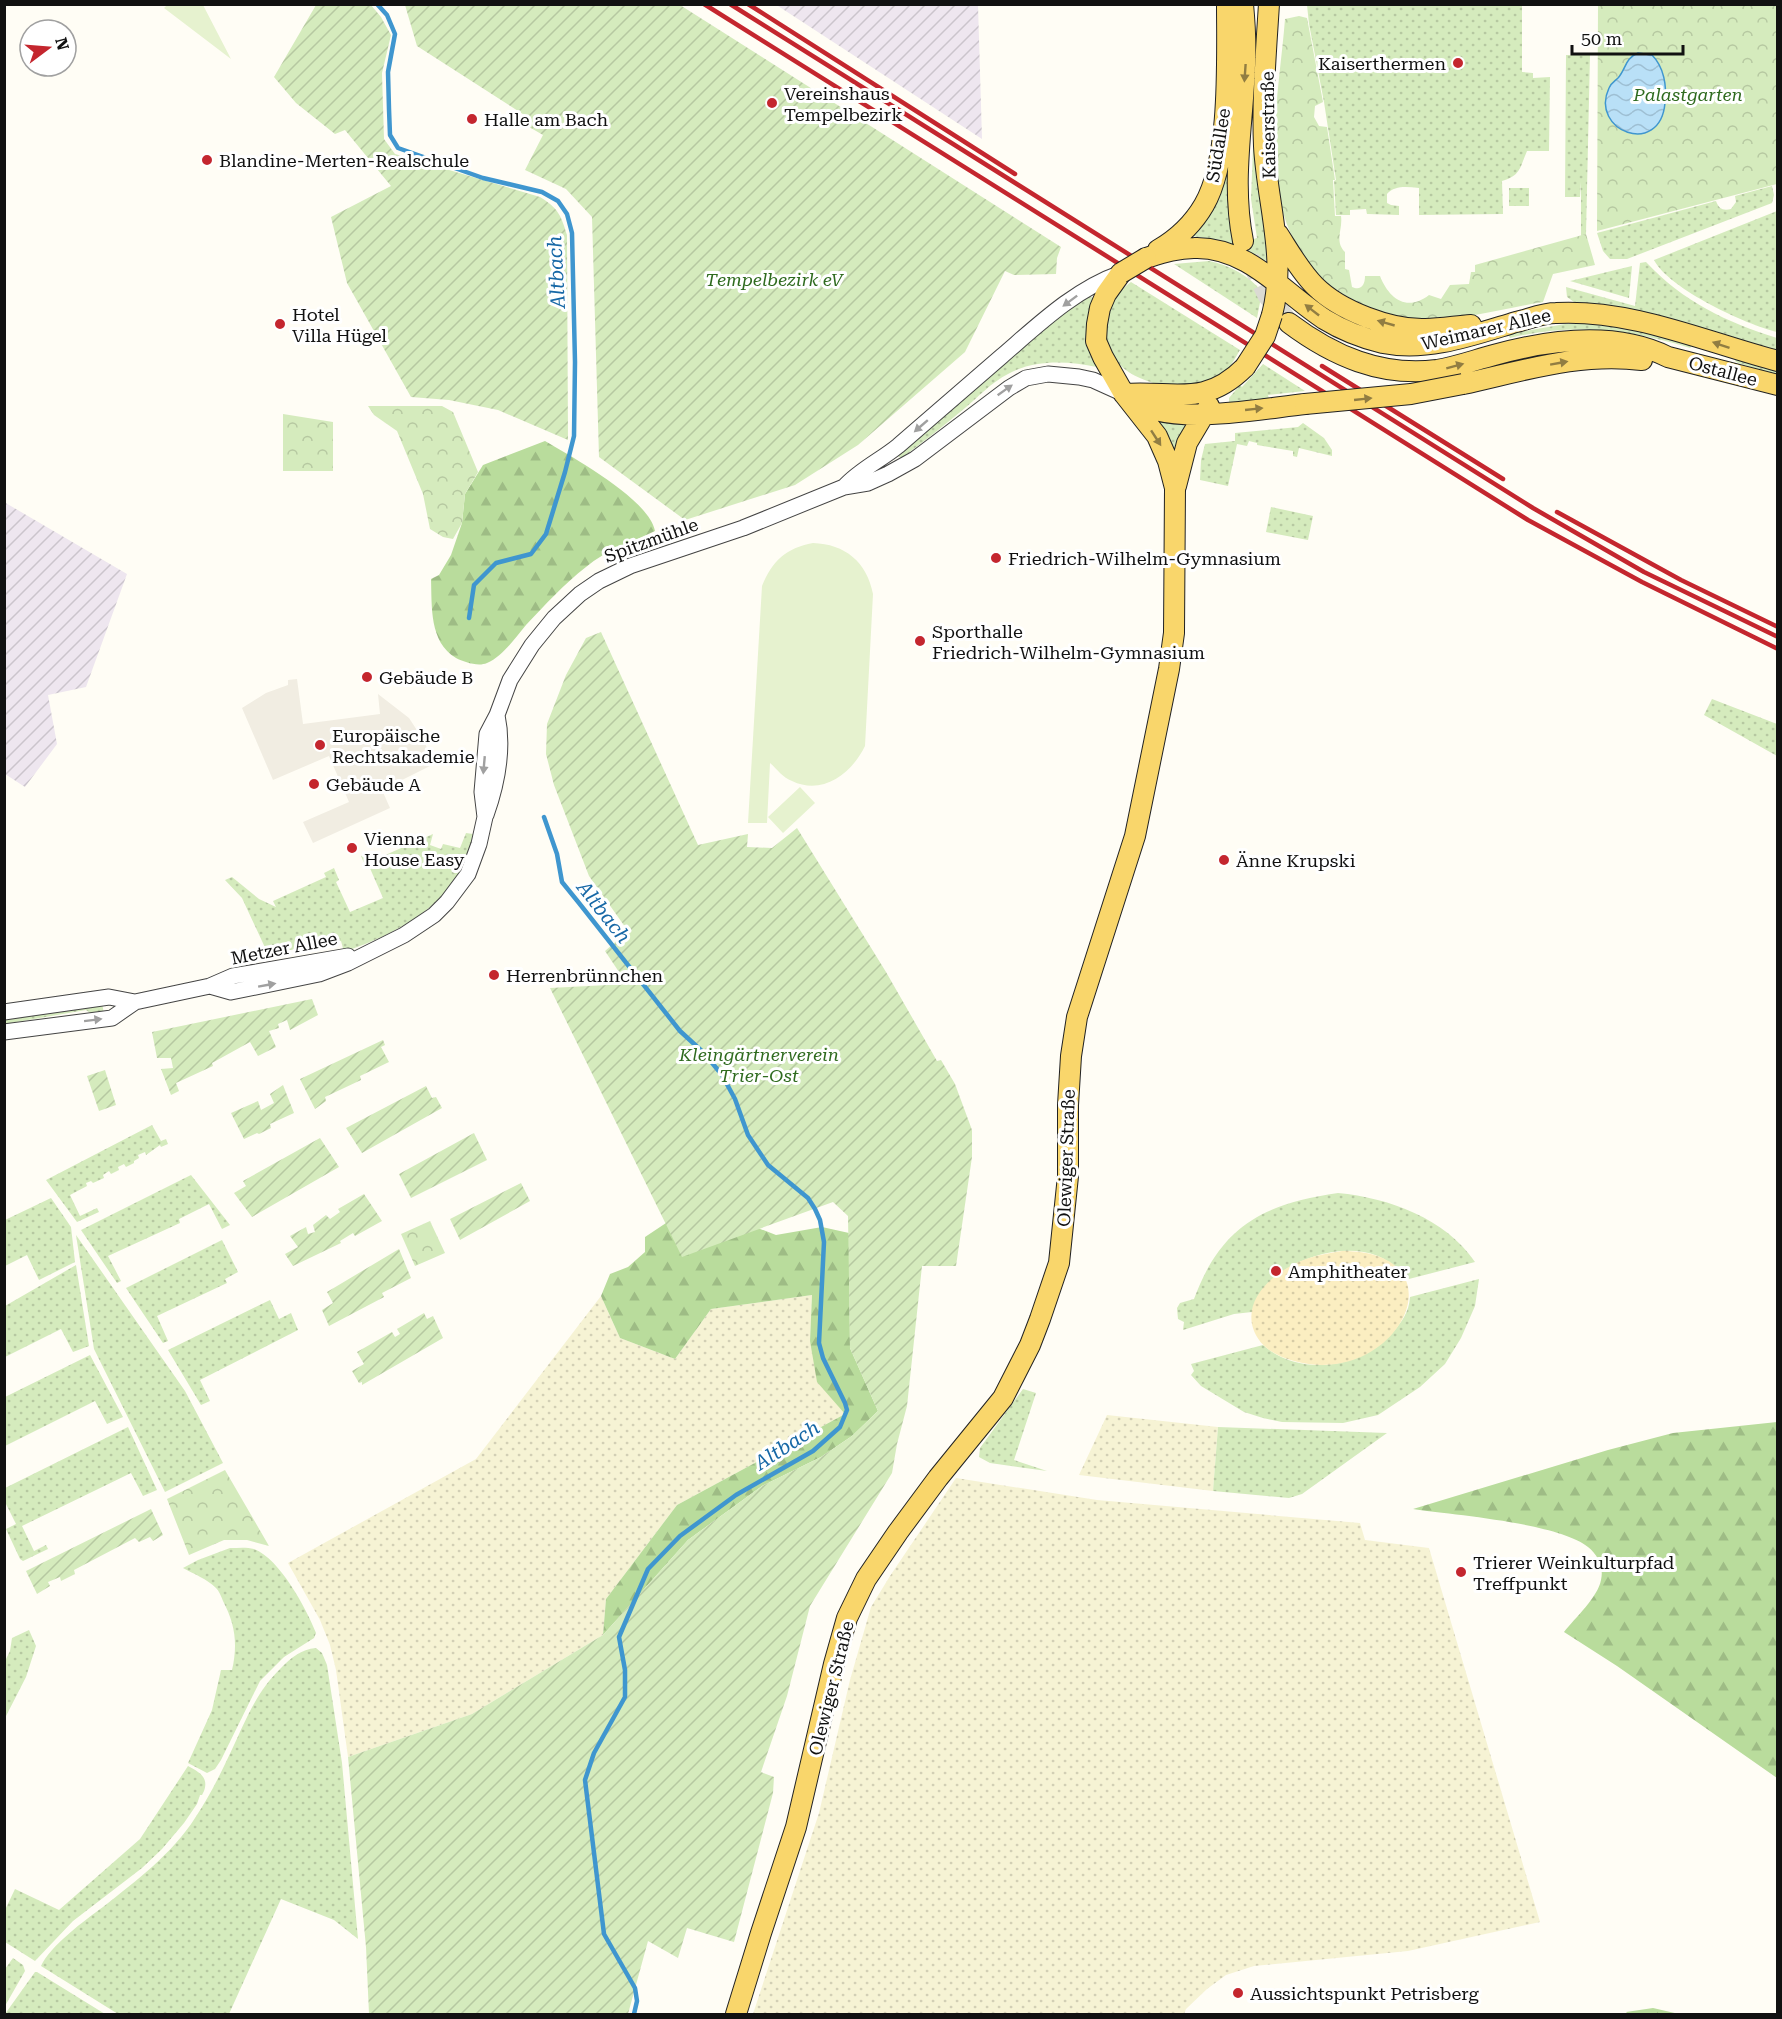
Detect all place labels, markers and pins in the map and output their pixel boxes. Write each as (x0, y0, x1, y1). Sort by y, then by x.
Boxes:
place label: Kaiserthermen (1318, 53, 1446, 74)
marker: Kaiserthermen (1451, 56, 1465, 70)
place label: Vereinshaus Tempelbezirk (784, 83, 903, 125)
marker: Vereinshaus Tempelbezirk (765, 96, 779, 110)
place label: Halle am Bach (484, 109, 608, 130)
marker: Halle am Bach (465, 112, 479, 126)
place label: Blandine-Merten-Realschule (219, 150, 469, 171)
marker: Blandine-Merten-Realschule (200, 153, 214, 167)
place label: Hotel Villa Hügel (292, 304, 387, 346)
marker: Hotel Villa Hügel (273, 317, 287, 331)
place label: Friedrich-Wilhelm-Gymnasium (1008, 548, 1281, 569)
marker: Friedrich-Wilhelm-Gymnasium (989, 551, 1003, 565)
place label: Sporthalle Friedrich-Wilhelm-Gymnasium (932, 621, 1205, 663)
marker: Sporthalle Friedrich-Wilhelm-Gymnasium (913, 634, 927, 648)
place label: Gebäude B (379, 667, 473, 688)
marker: Gebäude B (360, 670, 374, 684)
place label: Europäische Rechtsakademie (332, 725, 475, 767)
marker: Europäische Rechtsakademie (313, 738, 327, 752)
place label: Gebäude A (326, 774, 421, 795)
marker: Gebäude A (307, 777, 321, 791)
place label: Vienna House Easy (364, 828, 465, 870)
marker: Vienna House Easy (345, 841, 359, 855)
place label: Änne Krupski (1236, 850, 1356, 871)
marker: Änne Krupski (1217, 853, 1231, 867)
place label: Herrenbrünnchen (506, 965, 664, 986)
marker: Herrenbrünnchen (487, 968, 501, 982)
place label: Amphitheater (1288, 1261, 1408, 1282)
marker: Amphitheater (1269, 1264, 1283, 1278)
place label: Trierer Weinkulturpfad Treffpunkt (1473, 1552, 1675, 1594)
marker: Trierer Weinkulturpfad Treffpunkt (1454, 1565, 1468, 1579)
place label: Aussichtspunkt Petrisberg (1250, 1983, 1479, 2004)
marker: Aussichtspunkt Petrisberg (1231, 1986, 1245, 2000)

